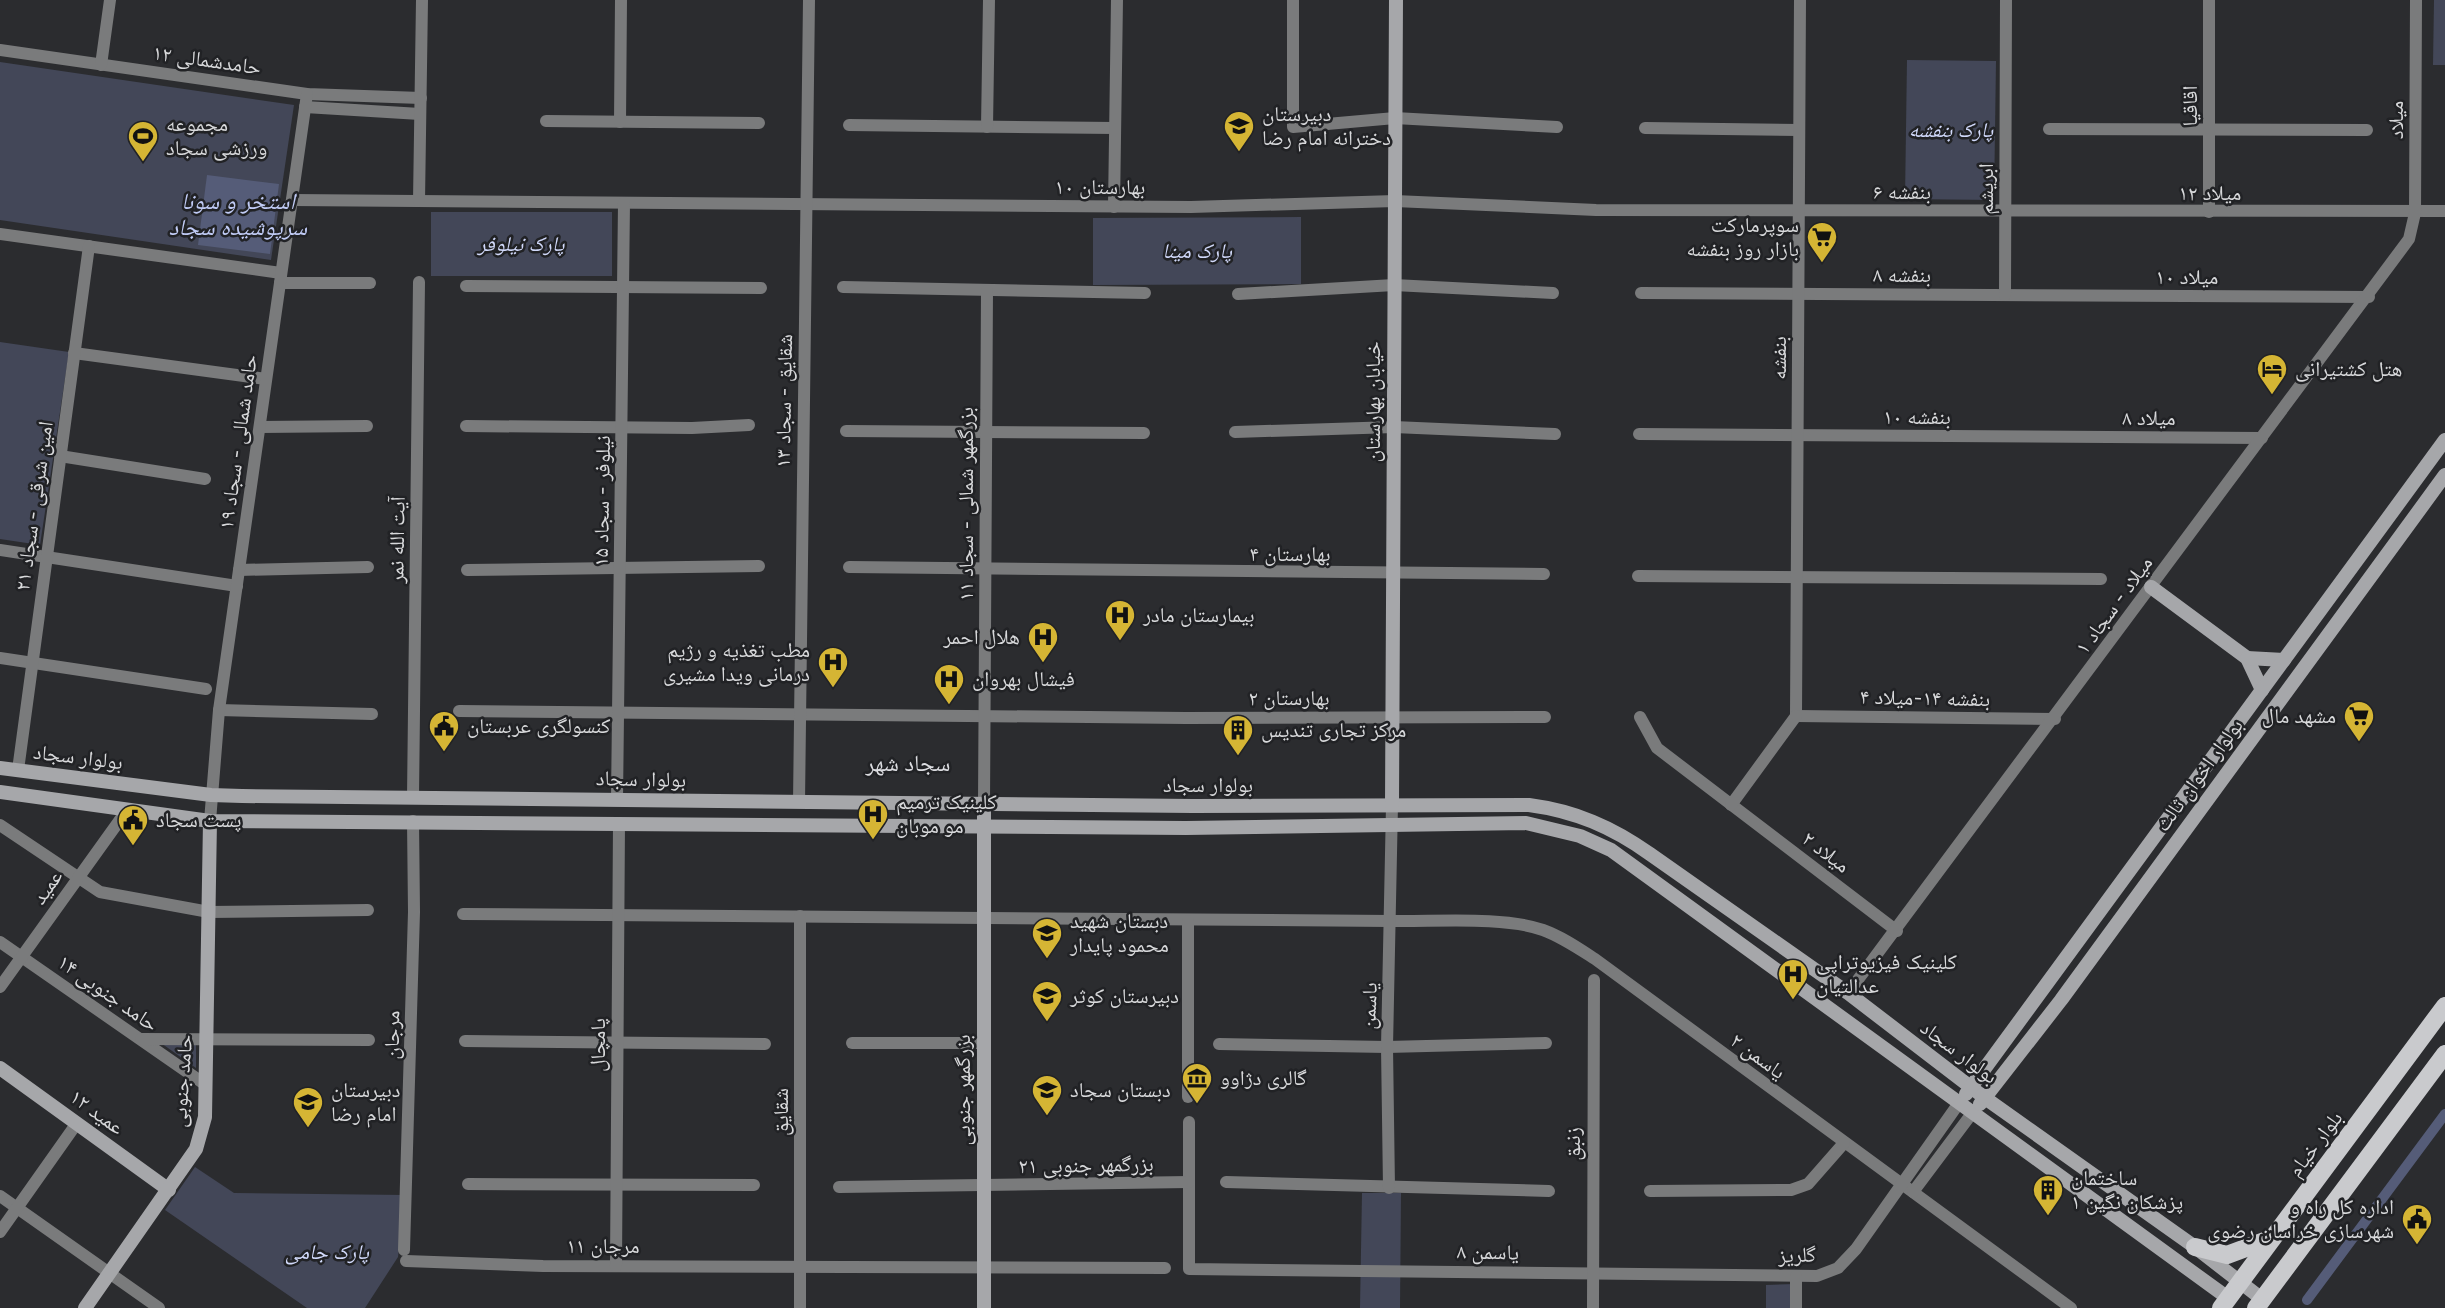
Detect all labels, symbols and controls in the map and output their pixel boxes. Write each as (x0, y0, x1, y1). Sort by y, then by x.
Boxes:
street label: حامدشمالی ۱۲ (151, 41, 263, 80)
street label: اقاقیا (2178, 86, 2202, 126)
street label: میلاد (2384, 101, 2408, 139)
place label: دبیرستان دخترانه امام رضا (1262, 102, 1391, 152)
school or university icon: دبیرستان دخترانه امام رضا (1222, 109, 1256, 153)
place label: مجموعه ورزشی سجاد (166, 112, 267, 161)
park label: پارک بنفشه (1909, 118, 1994, 142)
sports icon: مجموعه ورزشی سجاد (126, 119, 160, 163)
street label: ابریشم (1974, 163, 2000, 215)
street label: بهارستان ۱۰ (1055, 175, 1145, 199)
street label: بنفشه ۶ (1873, 180, 1931, 204)
street label: میلاد ۱۲ (2179, 181, 2241, 205)
water label: استخر و سونا سرپوشیده سجاد (169, 188, 308, 241)
place label: سوپرمارکت بازار روز بنفشه (1687, 213, 1799, 261)
supermarket icon: سوپرمارکت بازار روز بنفشه (1805, 220, 1839, 264)
park label: پارک نیلوفر (476, 232, 565, 256)
park label: پارک مینا (1162, 239, 1233, 263)
street label: بنفشه ۸ (1873, 263, 1931, 287)
street label: میلاد ۱۰ (2156, 265, 2218, 289)
street label: شقایق - سجاد ۱۳ (771, 334, 798, 468)
street label: بنفشه (1767, 336, 1791, 380)
street label: خیابان بهارستان (1361, 341, 1385, 463)
hotel icon: هتل کشتیرانی (2255, 352, 2289, 396)
street label: حامد شمالی - سجاد ۱۹ (214, 353, 263, 531)
place label: هتل کشتیرانی (2295, 357, 2402, 382)
street label: بنفشه ۱۰ (1883, 405, 1951, 429)
street label: میلاد ۸ (2122, 406, 2176, 430)
street label: بزرگمهر شمالی - سجاد ۱۱ (954, 407, 979, 601)
street label: امین شرقی - سجاد ۲۱ (10, 420, 59, 593)
street label: نیلوفر - سجاد ۱۵ (589, 435, 615, 567)
street label: آیت الله نمر (384, 496, 410, 585)
street label: بهارستان ۴ (1250, 542, 1330, 566)
street label: میلاد - سجاد ۱ (2070, 551, 2158, 659)
hospital icon: بیمارستان مادر (1103, 598, 1137, 642)
place label: بیمارستان مادر (1142, 603, 1254, 627)
hospital icon: هلال احمر (1026, 620, 1060, 664)
place label: هلال احمر (942, 625, 1020, 649)
place label: مطب تغذیه و رژیم درمانی ویدا مشیری (663, 638, 810, 687)
hospital icon: مطب تغذیه و رژیم درمانی ویدا مشیری (816, 645, 850, 689)
hospital icon: فیشال بهروان (932, 662, 966, 706)
place label: فیشال بهروان (972, 667, 1075, 691)
street label: بنفشه ۱۴-میلاد ۴ (1860, 685, 1990, 711)
street label: بهارستان ۲ (1249, 686, 1329, 710)
supermarket icon: مشهد مال (2342, 699, 2376, 743)
place label: مشهد مال (2262, 704, 2336, 728)
public building icon: کنسولگری عربستان (427, 709, 461, 753)
building icon: مرکز تجاری تندیس (1221, 713, 1255, 757)
place label: کنسولگری عربستان (467, 714, 611, 738)
street label: بولوار اخوان ثالث (2150, 714, 2248, 836)
place label: مرکز تجاری تندیس (1261, 718, 1406, 743)
street label: بولوار سجاد (32, 740, 124, 774)
district label: سجاد شهر (865, 750, 950, 777)
street label: بولوار سجاد (596, 766, 686, 792)
street label: بولوار سجاد (1163, 773, 1253, 797)
place label: کلینیک ترمیم مو موبان (896, 790, 997, 838)
hospital icon: کلینیک ترمیم مو موبان (856, 797, 890, 841)
public building icon: پست سجاد (116, 803, 150, 847)
place label: پست سجاد (156, 808, 241, 832)
street label: میلاد ۲ (1797, 826, 1855, 878)
street label: عمید (27, 865, 68, 909)
place label: دبستان شهید محمود پایدار (1069, 909, 1169, 957)
school or university icon: دبستان شهید محمود پایدار (1030, 916, 1064, 960)
street label: حامد جنوبی ۱۴ (53, 950, 163, 1037)
place label: کلینیک فیزیوتراپی عدالتیان (1816, 950, 1957, 998)
hospital icon: کلینیک فیزیوتراپی عدالتیان (1776, 957, 1810, 1001)
school or university icon: دبیرستان کوثر (1030, 979, 1064, 1023)
street label: یاسمن (1356, 982, 1383, 1030)
place label: دبیرستان کوثر (1069, 984, 1179, 1008)
street label: مرجان (380, 1010, 404, 1060)
street label: بولوار سجاد (1916, 1015, 2002, 1089)
street label: پامچال (586, 1018, 610, 1072)
street label: یاسمن ۲ (1725, 1028, 1790, 1085)
street label: حامد جنوبی (167, 1034, 198, 1128)
street label: بزرگمهر جنوبی (951, 1034, 976, 1146)
museum icon: گالری دژاوو (1180, 1061, 1214, 1105)
place label: گالری دژاوو (1220, 1066, 1307, 1090)
school or university icon: دبستان سجاد (1030, 1073, 1064, 1117)
place label: دبیرستان امام رضا (331, 1078, 401, 1128)
place label: دبستان سجاد (1070, 1078, 1171, 1102)
street label: عمید ۱۲ (65, 1084, 129, 1140)
school or university icon: دبیرستان امام رضا (291, 1085, 325, 1129)
street label: شقایق (769, 1088, 794, 1136)
street label: بلوار خیام (2283, 1107, 2349, 1183)
street label: زنبق (1561, 1127, 1586, 1161)
street label: بزرگمهر جنوبی ۲۱ (1018, 1152, 1154, 1179)
place label: ساختمان پزشکان نگین ۱ (2071, 1166, 2183, 1215)
building icon: ساختمان پزشکان نگین ۱ (2031, 1173, 2065, 1217)
place label: اداره کل راه و شهرسازی خراسان رضوی (2207, 1195, 2394, 1243)
public building icon: اداره کل راه و شهرسازی خراسان رضوی (2400, 1202, 2434, 1246)
street label: مرجان ۱۱ (566, 1234, 640, 1258)
street label: یاسمن ۸ (1457, 1239, 1519, 1266)
park label: پارک جامی (285, 1240, 370, 1265)
street label: گلریز (1777, 1242, 1817, 1268)

